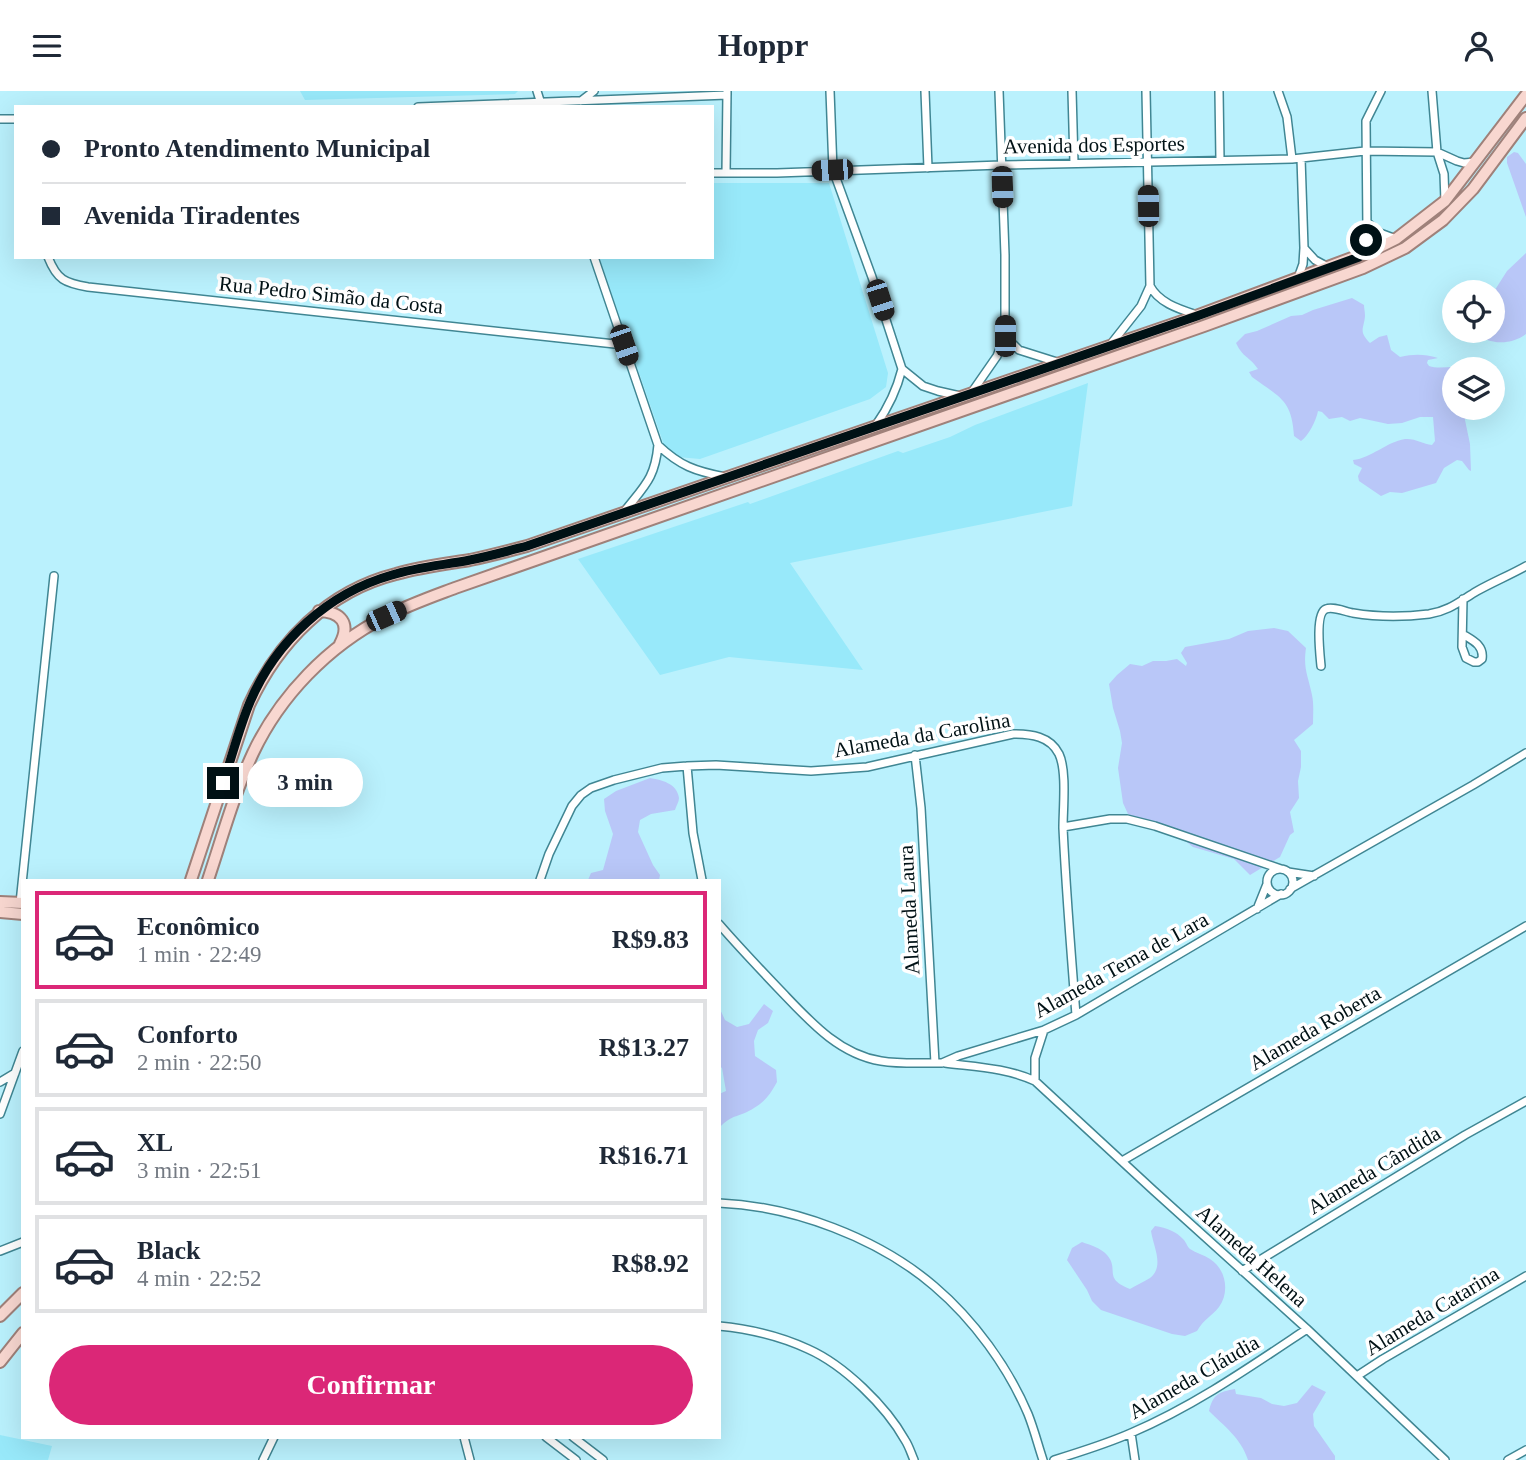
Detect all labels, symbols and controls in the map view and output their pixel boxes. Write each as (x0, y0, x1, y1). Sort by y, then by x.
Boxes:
icon: menu (28, 27, 66, 65)
text: Hoppr (718, 27, 808, 63)
icon: person (1460, 27, 1498, 65)
street label: Avenida dos Esportes (1003, 131, 1185, 159)
text: Pronto Atendimento Municipal (84, 134, 430, 163)
car (811, 158, 854, 182)
car (991, 166, 1014, 208)
car (1138, 185, 1159, 227)
text: Avenida Tiradentes (84, 201, 300, 230)
route start (1350, 224, 1382, 256)
street label: Rua Pedro Simão da Costa (218, 271, 445, 319)
car (864, 277, 897, 323)
map controls (1442, 280, 1505, 420)
button: locate (1442, 280, 1505, 343)
car (995, 315, 1016, 357)
car (608, 322, 641, 368)
button: layers (1442, 357, 1505, 420)
car (363, 598, 410, 634)
street label: Alameda da Carolina (832, 708, 1013, 762)
callout: 3 min (248, 759, 363, 807)
route end (207, 767, 239, 799)
text: 3 min (277, 770, 333, 795)
street label: Alameda Laura (894, 844, 924, 976)
street label: Alameda Tema de Lara (1030, 907, 1213, 1023)
icon: car (53, 909, 116, 972)
text: Econômico (137, 912, 260, 941)
text: R$9.83 (612, 925, 689, 954)
text: 1 min · 22:49 (137, 942, 262, 967)
street label: Alameda Roberta (1245, 980, 1385, 1075)
icon: car (53, 1017, 116, 1080)
text: Conforto (137, 1020, 238, 1049)
text: R$13.27 (599, 1033, 689, 1062)
text: 2 min · 22:50 (137, 1050, 262, 1075)
street label: Alameda Cândida (1303, 1120, 1445, 1219)
icon: car (53, 1125, 116, 1188)
text: XL (137, 1128, 173, 1157)
text: R$16.71 (599, 1141, 689, 1170)
text: 3 min · 22:51 (137, 1158, 262, 1183)
street label: Alameda Helena (1192, 1200, 1313, 1312)
icon: car (53, 1233, 116, 1296)
text: Black (137, 1236, 201, 1265)
text: R$8.92 (612, 1249, 689, 1278)
street label: Alameda Catarina (1361, 1261, 1504, 1360)
text: 4 min · 22:52 (137, 1266, 262, 1291)
street label: Alameda Cláudia (1125, 1330, 1264, 1424)
button: Confirmar (49, 1345, 693, 1425)

